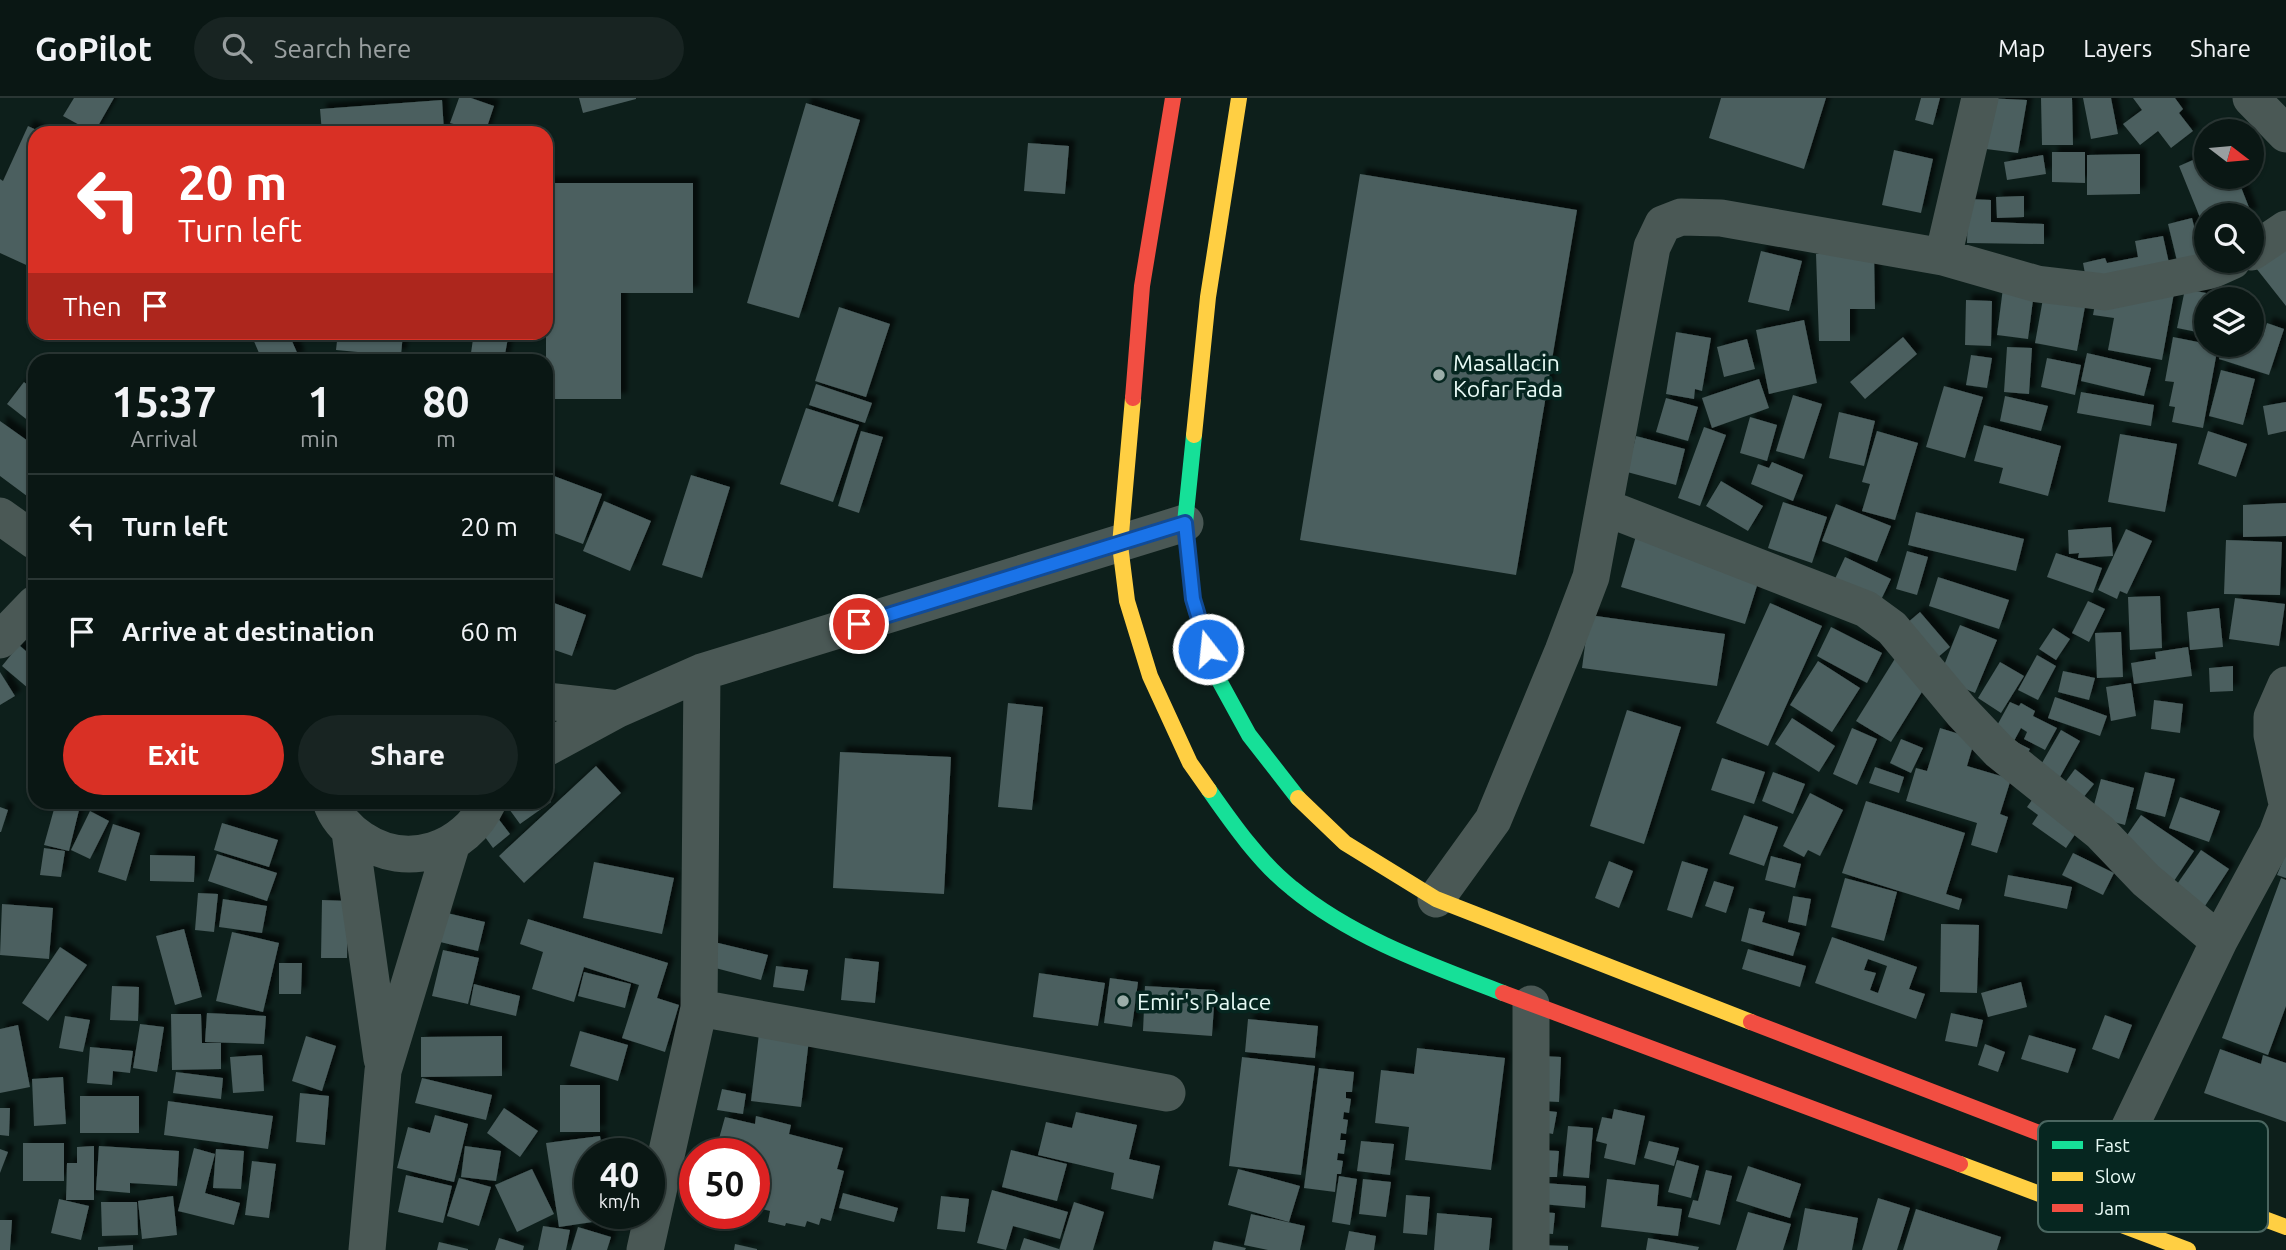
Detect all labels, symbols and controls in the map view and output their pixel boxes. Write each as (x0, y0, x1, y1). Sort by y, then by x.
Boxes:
search box (194, 17, 684, 80)
icon: search (218, 29, 256, 67)
text: GoPilot (35, 30, 152, 67)
text: Search here (274, 34, 411, 63)
text: Map (1998, 35, 2045, 62)
text: Layers (2083, 35, 2152, 62)
text: Share (2190, 35, 2251, 62)
north arrow (2194, 119, 2264, 189)
map controls (2194, 119, 2264, 357)
icon: left (63, 154, 154, 245)
text: 20 m (178, 154, 287, 209)
button: search (2194, 203, 2264, 273)
text: Turn left (178, 212, 302, 248)
icon: arrive (136, 287, 174, 325)
button: layers (2194, 287, 2264, 357)
text: Then (63, 292, 122, 321)
place label: Masallacin Kofar Fada (1453, 350, 1563, 401)
marker: Masallacin Kofar Fada (1431, 367, 1447, 383)
text: 15:37 (111, 378, 217, 425)
text: 1 (308, 378, 331, 425)
text: 80 (422, 378, 470, 425)
text: Arrival (131, 426, 198, 451)
text: min (300, 426, 339, 451)
text: m (436, 426, 456, 451)
icon: left (63, 508, 101, 546)
text: Turn left (122, 512, 228, 541)
text: 20 m (460, 512, 518, 541)
pin (829, 594, 889, 654)
icon: arrive (840, 605, 878, 643)
position arrow (1171, 612, 1245, 686)
icon: arrive (63, 613, 101, 651)
text: Arrive at destination (122, 617, 375, 646)
text: 60 m (460, 617, 518, 646)
button: Exit (63, 715, 284, 795)
button: Share (298, 715, 518, 795)
place label: Emir's Palace (1137, 989, 1271, 1014)
marker: Emir's Palace (1115, 993, 1131, 1009)
legend (2038, 1121, 2268, 1232)
text: Fast (2095, 1134, 2130, 1156)
speed limit sign: 50 (679, 1138, 770, 1229)
text: 40 (600, 1154, 639, 1194)
text: Slow (2095, 1165, 2136, 1187)
text: km/h (599, 1191, 640, 1211)
text: Jam (2095, 1197, 2131, 1219)

